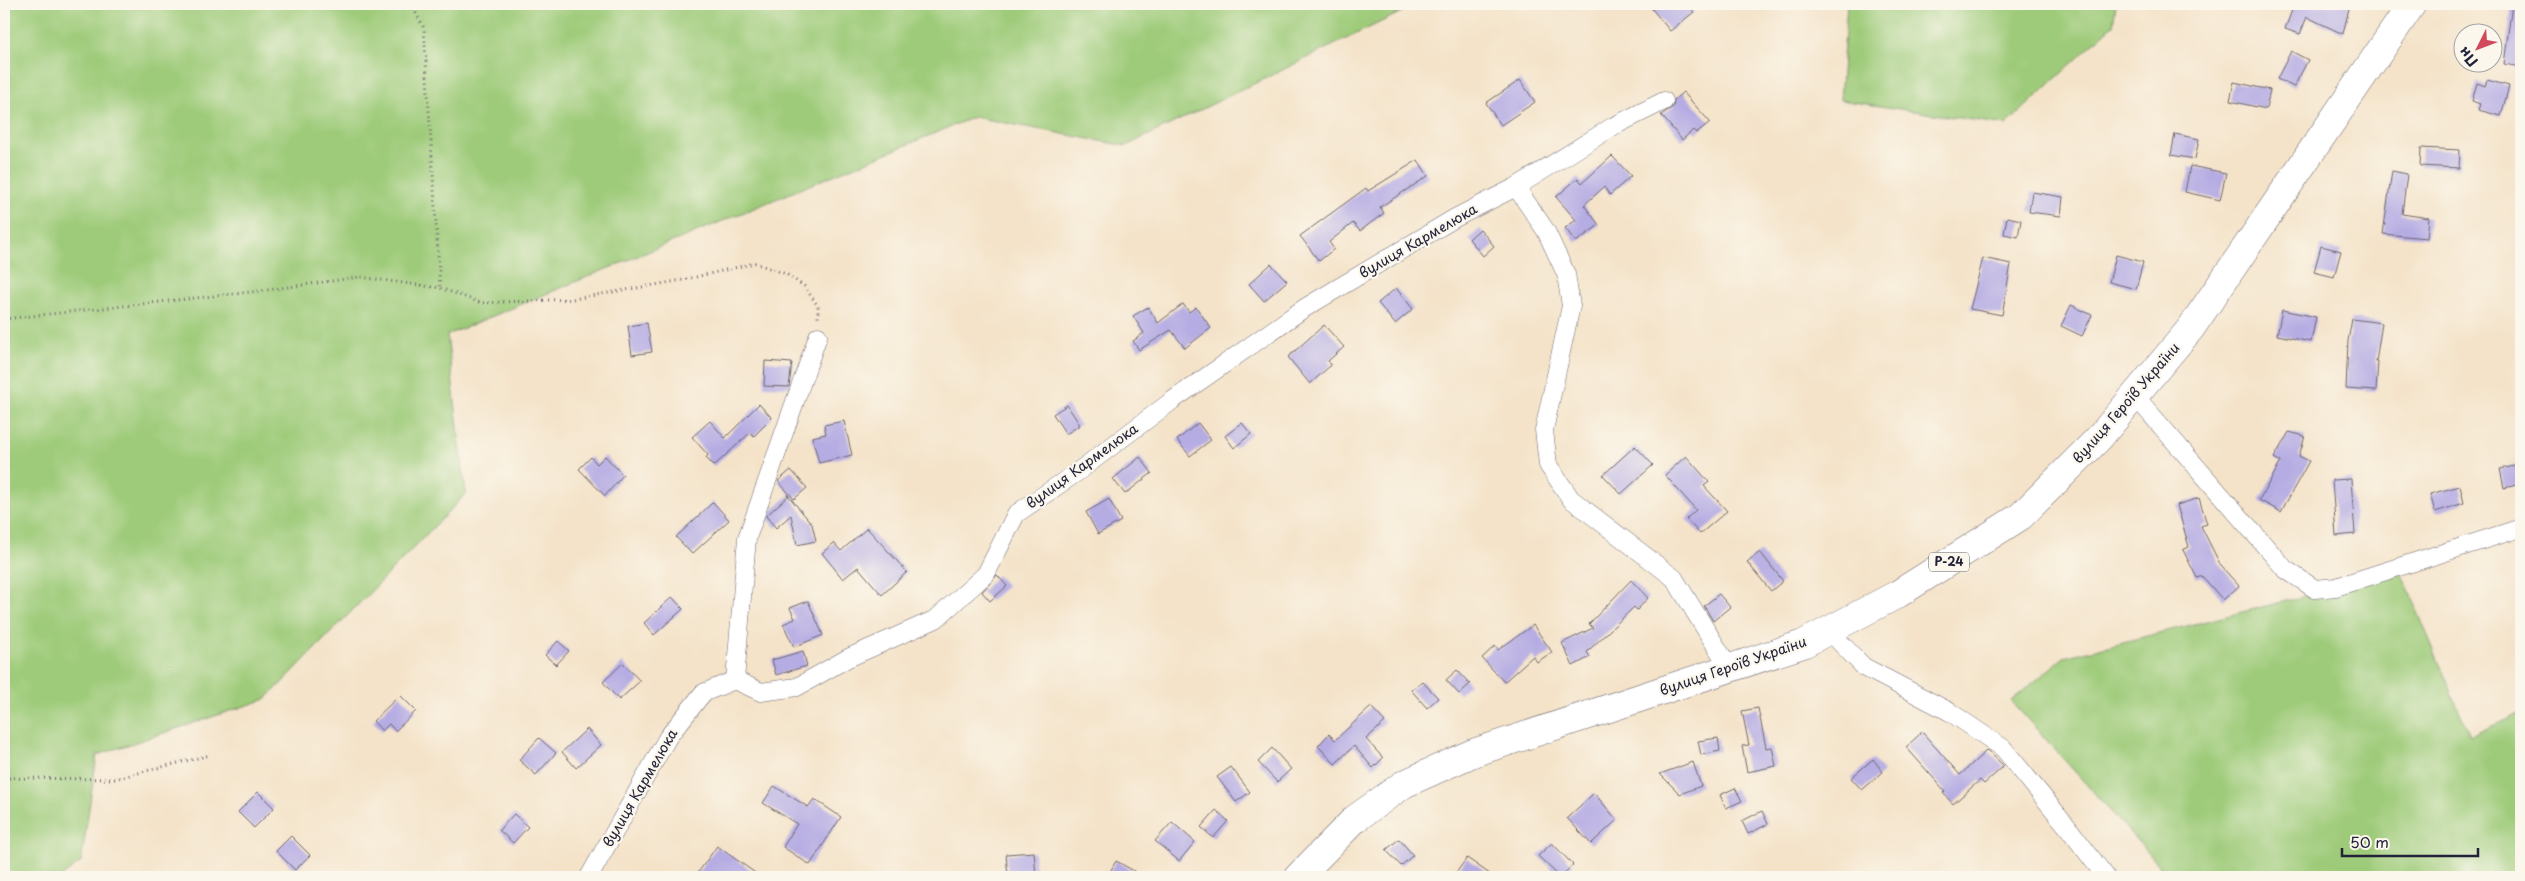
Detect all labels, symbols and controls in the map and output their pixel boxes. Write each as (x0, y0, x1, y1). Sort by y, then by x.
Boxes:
north arrow (2452, 22, 2502, 72)
text: Пн (2453, 42, 2483, 72)
street label: вулиця Кармелюка (1355, 198, 1481, 283)
street label: вулиця Героїв України (2067, 338, 2184, 468)
street label: вулиця Кармелюка (1021, 418, 1142, 513)
road number: Р-24 (1929, 552, 1969, 572)
street label: вулиця Героїв України (1657, 631, 1809, 701)
street label: вулиця Кармелюка (597, 724, 682, 851)
scale bar (2342, 826, 2479, 858)
text: 50 m (2350, 830, 2389, 853)

